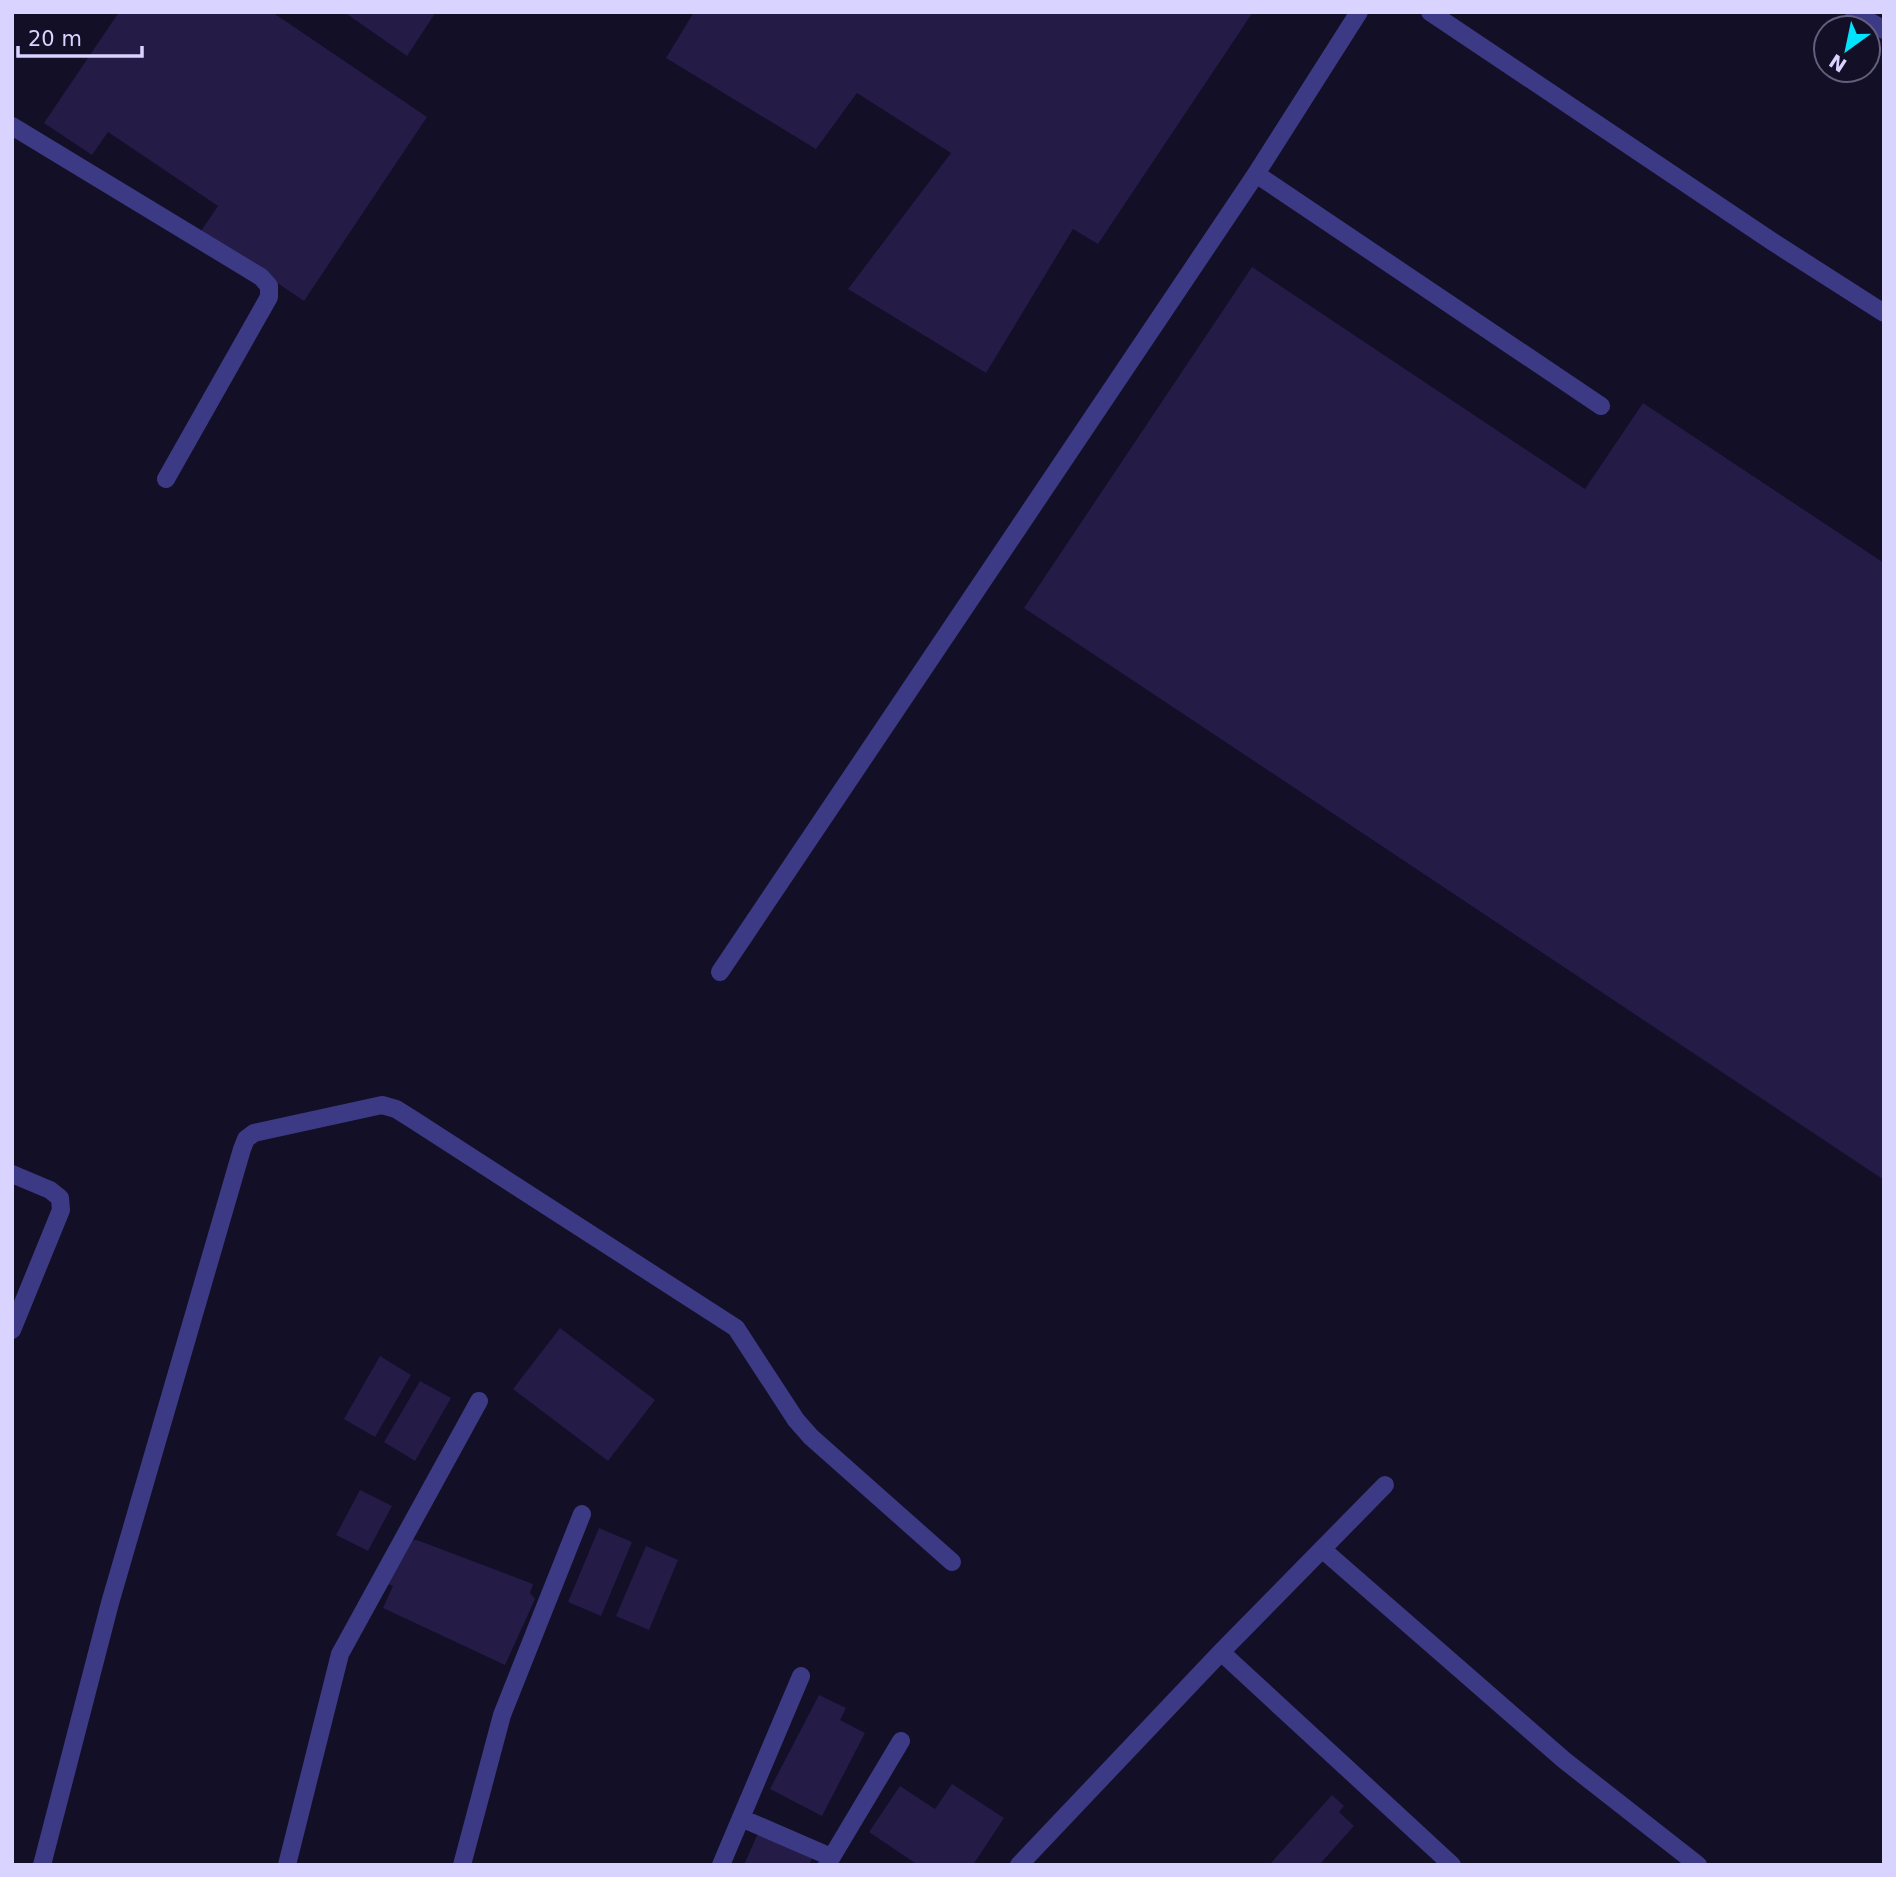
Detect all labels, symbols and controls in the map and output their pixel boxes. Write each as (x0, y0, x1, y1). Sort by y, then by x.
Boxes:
scale bar (18, 14, 142, 58)
north arrow (1812, 14, 1882, 84)
text: 20 m (28, 27, 82, 51)
text: N (1825, 50, 1850, 77)

